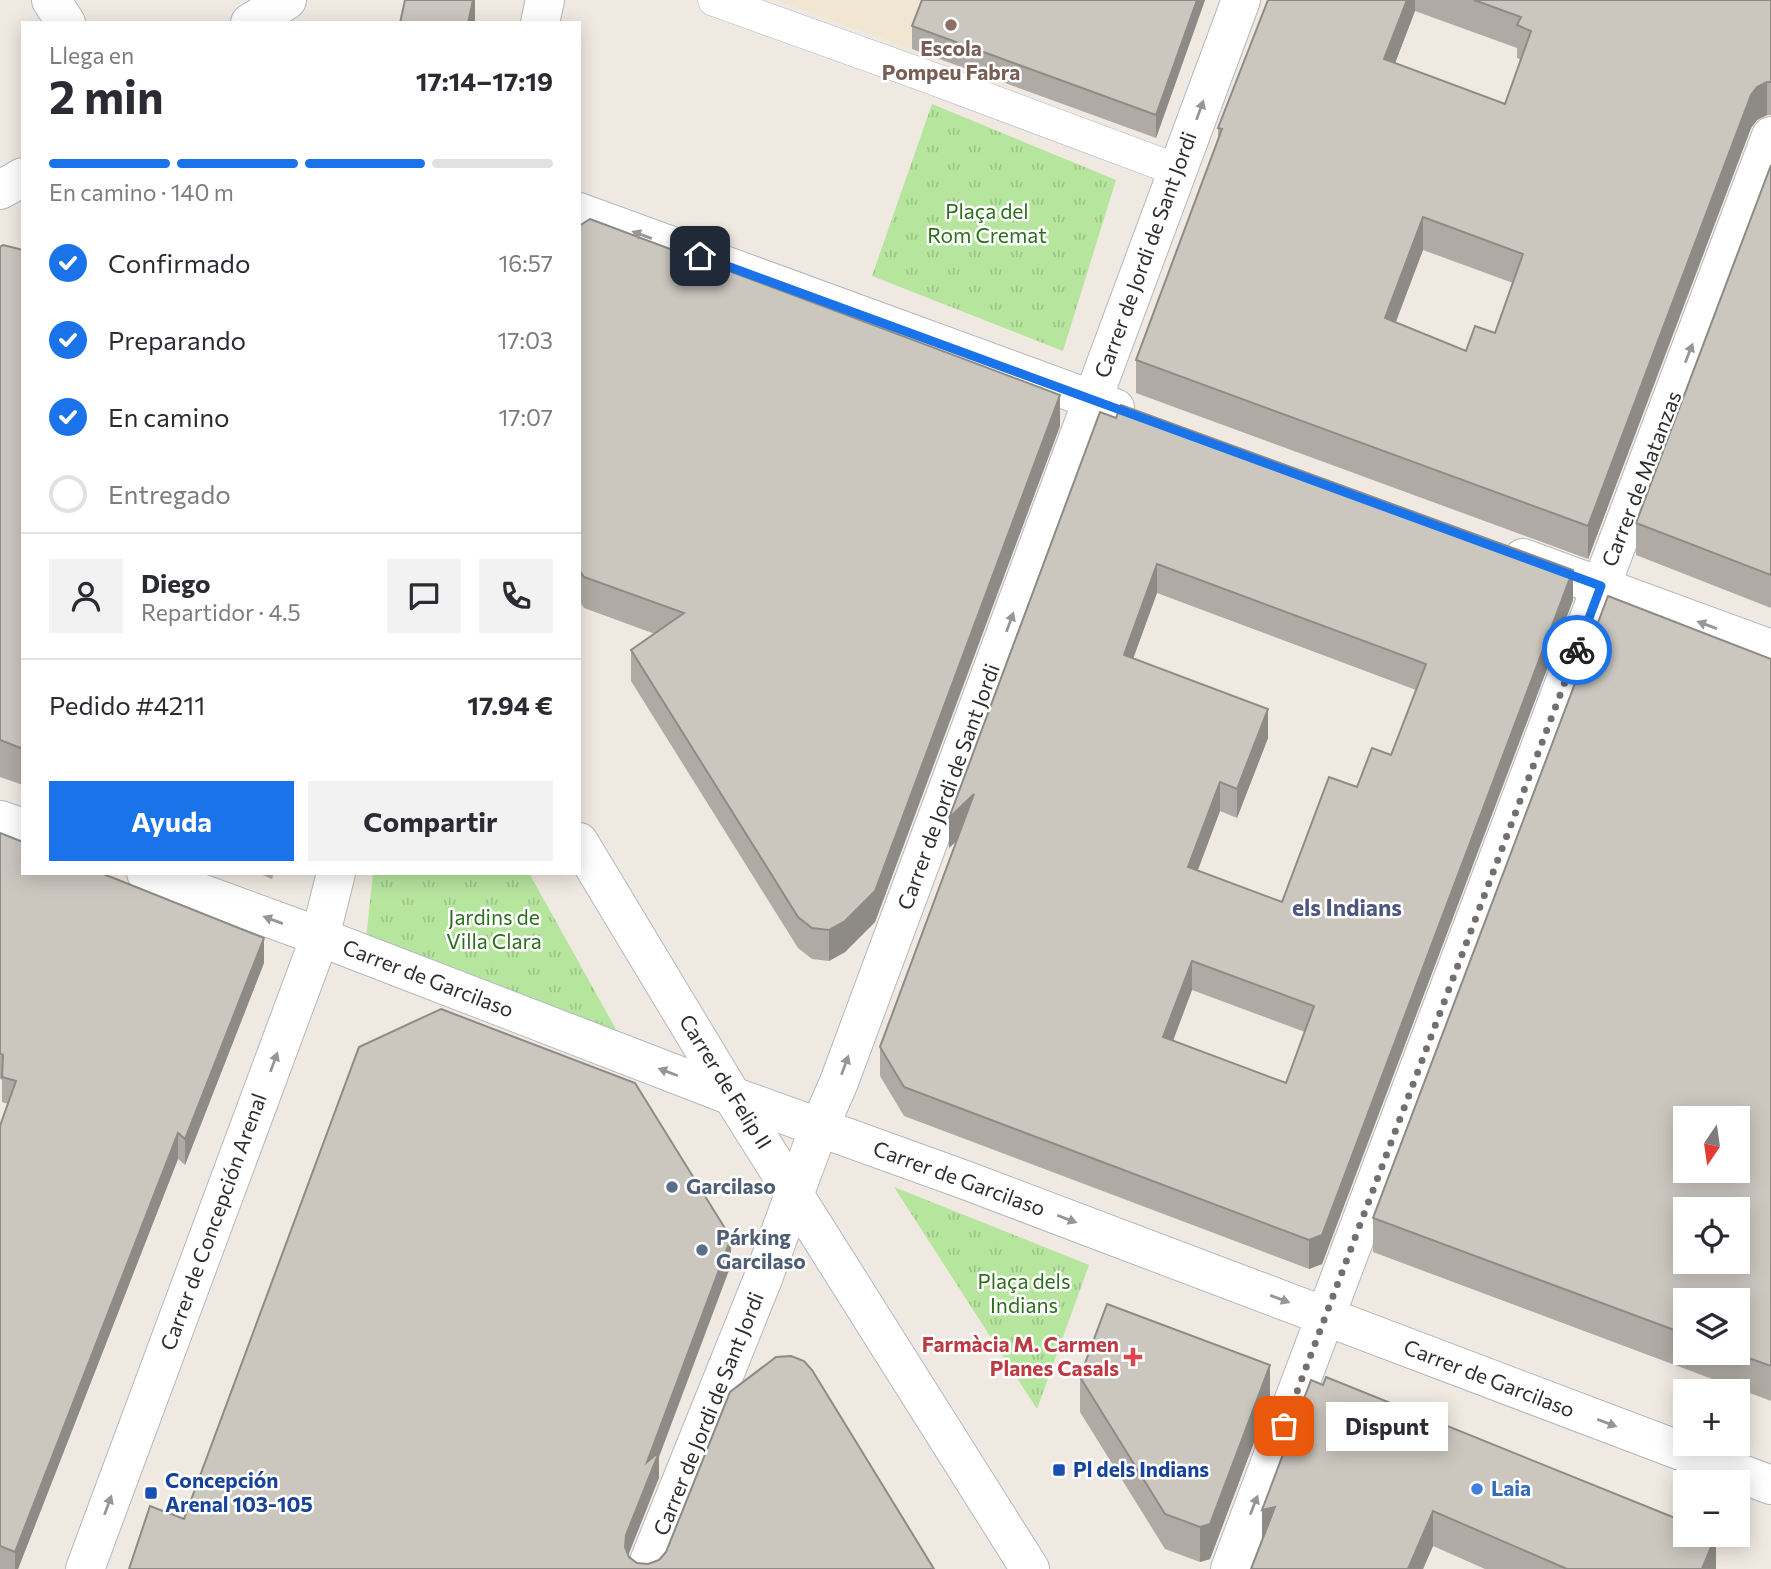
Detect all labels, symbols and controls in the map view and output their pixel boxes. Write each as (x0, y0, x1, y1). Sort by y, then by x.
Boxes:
marker: Escola Pompeu Fabra (943, 17, 959, 33)
place label: Escola Pompeu Fabra (882, 35, 1020, 84)
text: Llega en (49, 41, 134, 69)
text: 17:14–17:19 (416, 65, 553, 96)
text: 2 min (49, 67, 164, 123)
one-way arrow (1194, 100, 1205, 121)
street label: Carrer de Jordi de Sant Jordi (1088, 128, 1201, 381)
text: En camino · 140 m (49, 178, 234, 206)
park label: Plaça del Rom Cremat (927, 198, 1047, 247)
pin (670, 226, 730, 286)
one-way arrow (632, 229, 653, 240)
icon: home (681, 237, 719, 275)
icon: check (49, 244, 87, 282)
text: Confirmado (108, 247, 250, 278)
text: 16:57 (498, 249, 553, 277)
icon: check (49, 321, 87, 359)
text: Preparando (108, 324, 246, 355)
text: 17:03 (498, 326, 553, 354)
one-way arrow (1684, 342, 1695, 363)
street label: Carrer de Matanzas (1596, 387, 1686, 570)
icon: check (49, 398, 87, 436)
text: En camino (108, 401, 230, 432)
text: 17:07 (499, 403, 553, 431)
text: Entregado (108, 478, 231, 509)
button: person (49, 559, 123, 633)
button: chat (387, 559, 461, 633)
button: phone (479, 559, 553, 633)
text: Diego (141, 567, 211, 598)
text: Repartidor · 4.5 (141, 598, 301, 626)
one-way arrow (1004, 612, 1015, 633)
courier (1542, 615, 1612, 685)
one-way arrow (1696, 619, 1717, 630)
icon: bike (1558, 631, 1596, 669)
street label: Carrer de Jordi de Sant Jordi (891, 660, 1004, 913)
text: Pedido #4211 (49, 689, 205, 720)
text: 17.94 € (467, 689, 553, 720)
button: Ayuda (49, 781, 294, 861)
button: Compartir (308, 781, 553, 861)
district label: els Indians (1292, 893, 1402, 921)
park label: Jardins de Villa Clara (446, 904, 542, 953)
one-way arrow (263, 914, 284, 925)
street label: Carrer de Garcilaso (340, 933, 518, 1022)
street label: Carrer de Felip II (675, 1009, 778, 1153)
one-way arrow (268, 1052, 279, 1073)
one-way arrow (840, 1054, 851, 1075)
one-way arrow (658, 1066, 679, 1077)
street label: Carrer de Concepción Arenal (154, 1090, 271, 1353)
north arrow (1673, 1106, 1750, 1183)
map controls (1673, 1106, 1750, 1547)
street label: Carrer de Garcilaso (870, 1135, 1049, 1220)
place label: Garcilaso (686, 1173, 776, 1198)
marker: Garcilaso (664, 1179, 680, 1195)
button: locate (1673, 1197, 1750, 1274)
one-way arrow (1056, 1213, 1077, 1224)
place label: Párking Garcilaso (716, 1224, 806, 1273)
marker: Párking Garcilaso (694, 1242, 710, 1258)
park label: Plaça dels Indians (978, 1268, 1070, 1317)
street label: Carrer de Jordi de Sant Jordi (647, 1288, 768, 1539)
button: layers (1673, 1288, 1750, 1365)
one-way arrow (1269, 1294, 1290, 1305)
place label: Farmàcia M. Carmen Planes Casals (922, 1331, 1119, 1380)
street label: Carrer de Garcilaso (1401, 1333, 1579, 1422)
marker: Farmàcia M. Carmen Planes Casals (1125, 1349, 1141, 1365)
button: + (1673, 1379, 1750, 1456)
pin (1254, 1396, 1314, 1456)
callout: Dispunt (1326, 1402, 1448, 1450)
icon: bag (1265, 1407, 1303, 1445)
text: Dispunt (1345, 1412, 1429, 1440)
one-way arrow (1596, 1418, 1617, 1429)
place label: Pl dels Indians (1073, 1456, 1209, 1481)
marker: Pl dels Indians (1051, 1462, 1067, 1478)
place label: Concepción Arenal 103-105 (165, 1467, 313, 1516)
button: − (1673, 1470, 1750, 1547)
place label: Laia (1491, 1475, 1531, 1500)
marker: Laia (1469, 1481, 1485, 1497)
marker: Concepción Arenal 103-105 (143, 1485, 159, 1501)
one-way arrow (103, 1495, 114, 1516)
one-way arrow (1249, 1495, 1260, 1516)

